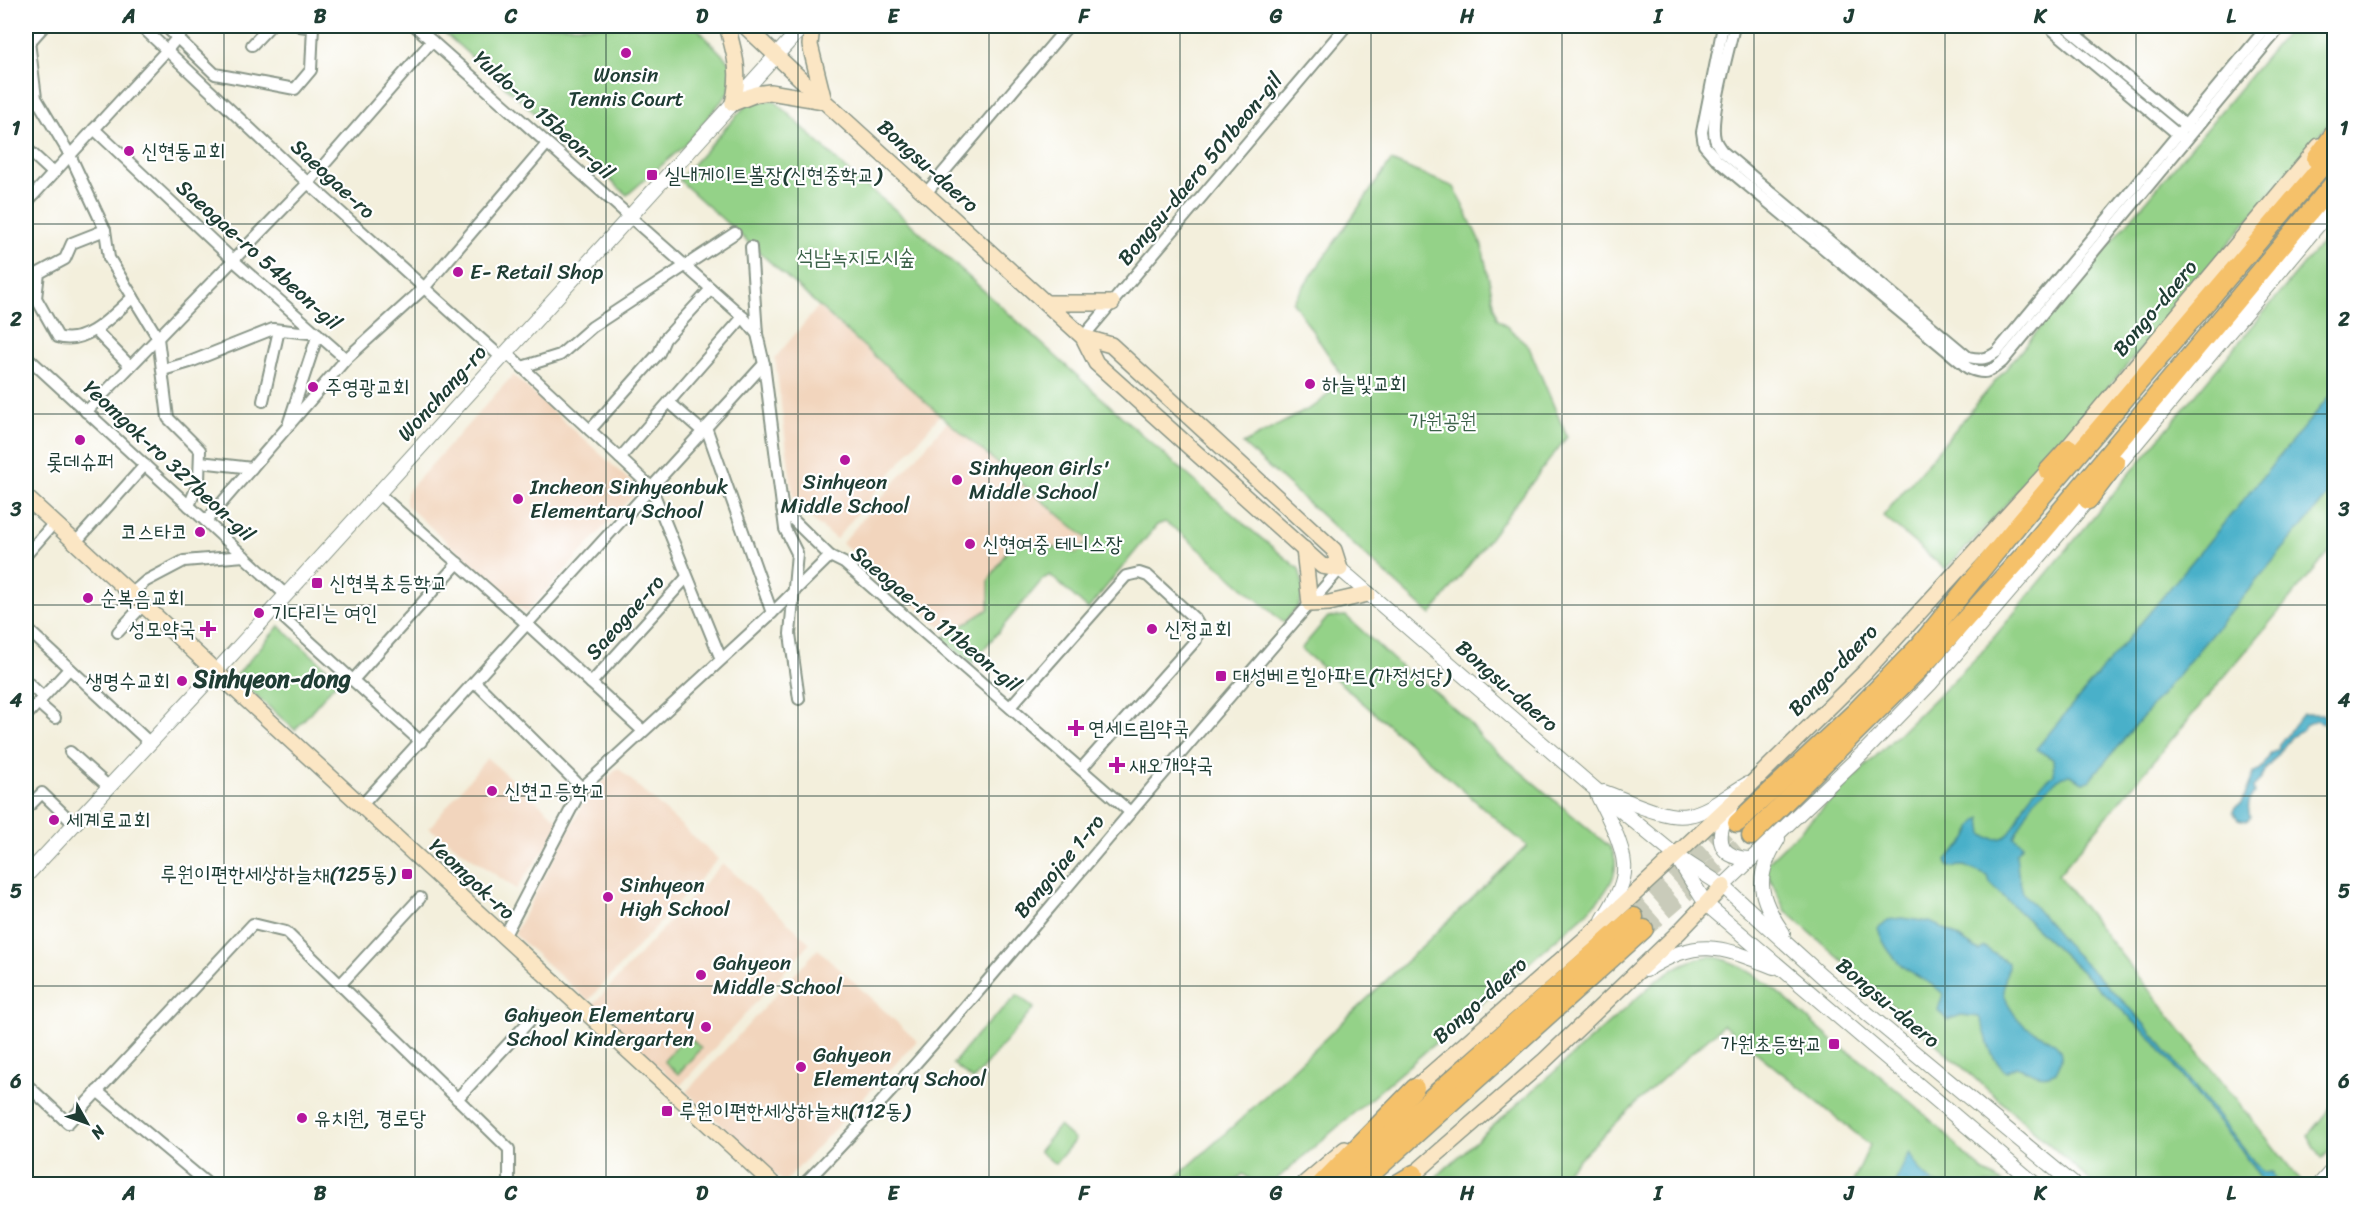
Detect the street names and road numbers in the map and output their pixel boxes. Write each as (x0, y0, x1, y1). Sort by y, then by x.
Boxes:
street label: Yuldo-ro 15beon-gil (464, 40, 625, 190)
street label: Bongsu-daero 501beon-gil (1107, 63, 1293, 274)
street label: Bongsu-daero (868, 109, 988, 223)
street label: Saeogae-ro (281, 129, 385, 229)
street label: Saeogae-ro 54beon-gil (167, 170, 352, 341)
street label: Bongo-daero (2103, 250, 2208, 365)
street label: Wonchang-ro (387, 335, 497, 451)
street label: Yeomgok-ro 327beon-gil (74, 370, 265, 552)
street label: Saeogae-ro 111beon-gil (842, 536, 1031, 703)
street label: Saeogae-ro (576, 565, 674, 669)
street label: Bongo-daero (1778, 614, 1888, 726)
street label: Bongsu-daero (1447, 630, 1568, 742)
street label: Bongojae 1-ro (1003, 805, 1115, 927)
street label: Yeomgok-ro (420, 828, 525, 930)
street label: Bongo-daero (1423, 946, 1537, 1054)
street label: Bongsu-daero (1827, 948, 1949, 1059)

